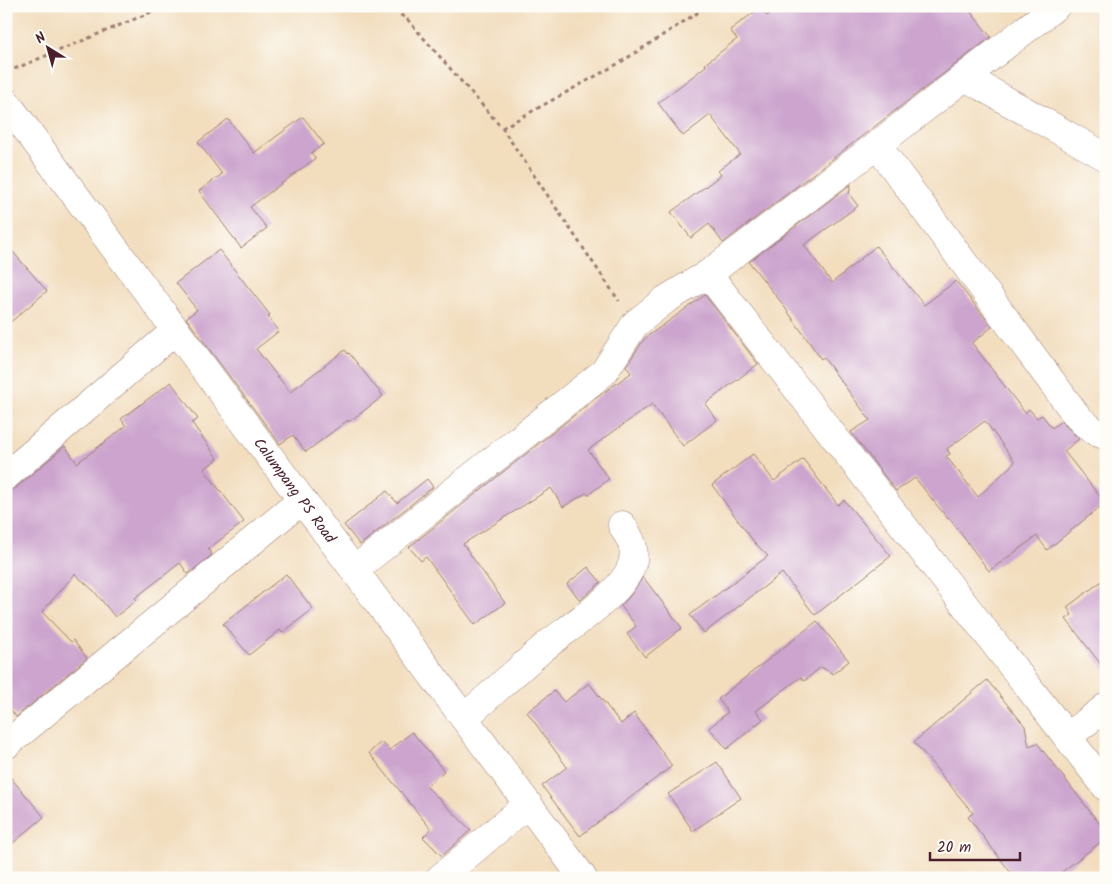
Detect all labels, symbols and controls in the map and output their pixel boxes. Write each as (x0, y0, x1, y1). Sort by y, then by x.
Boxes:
north arrow (22, 22, 72, 72)
text: N (31, 27, 51, 50)
street label: Calumpang PS Road (247, 433, 342, 549)
scale bar (930, 829, 1020, 861)
text: 20 m (937, 836, 971, 860)

